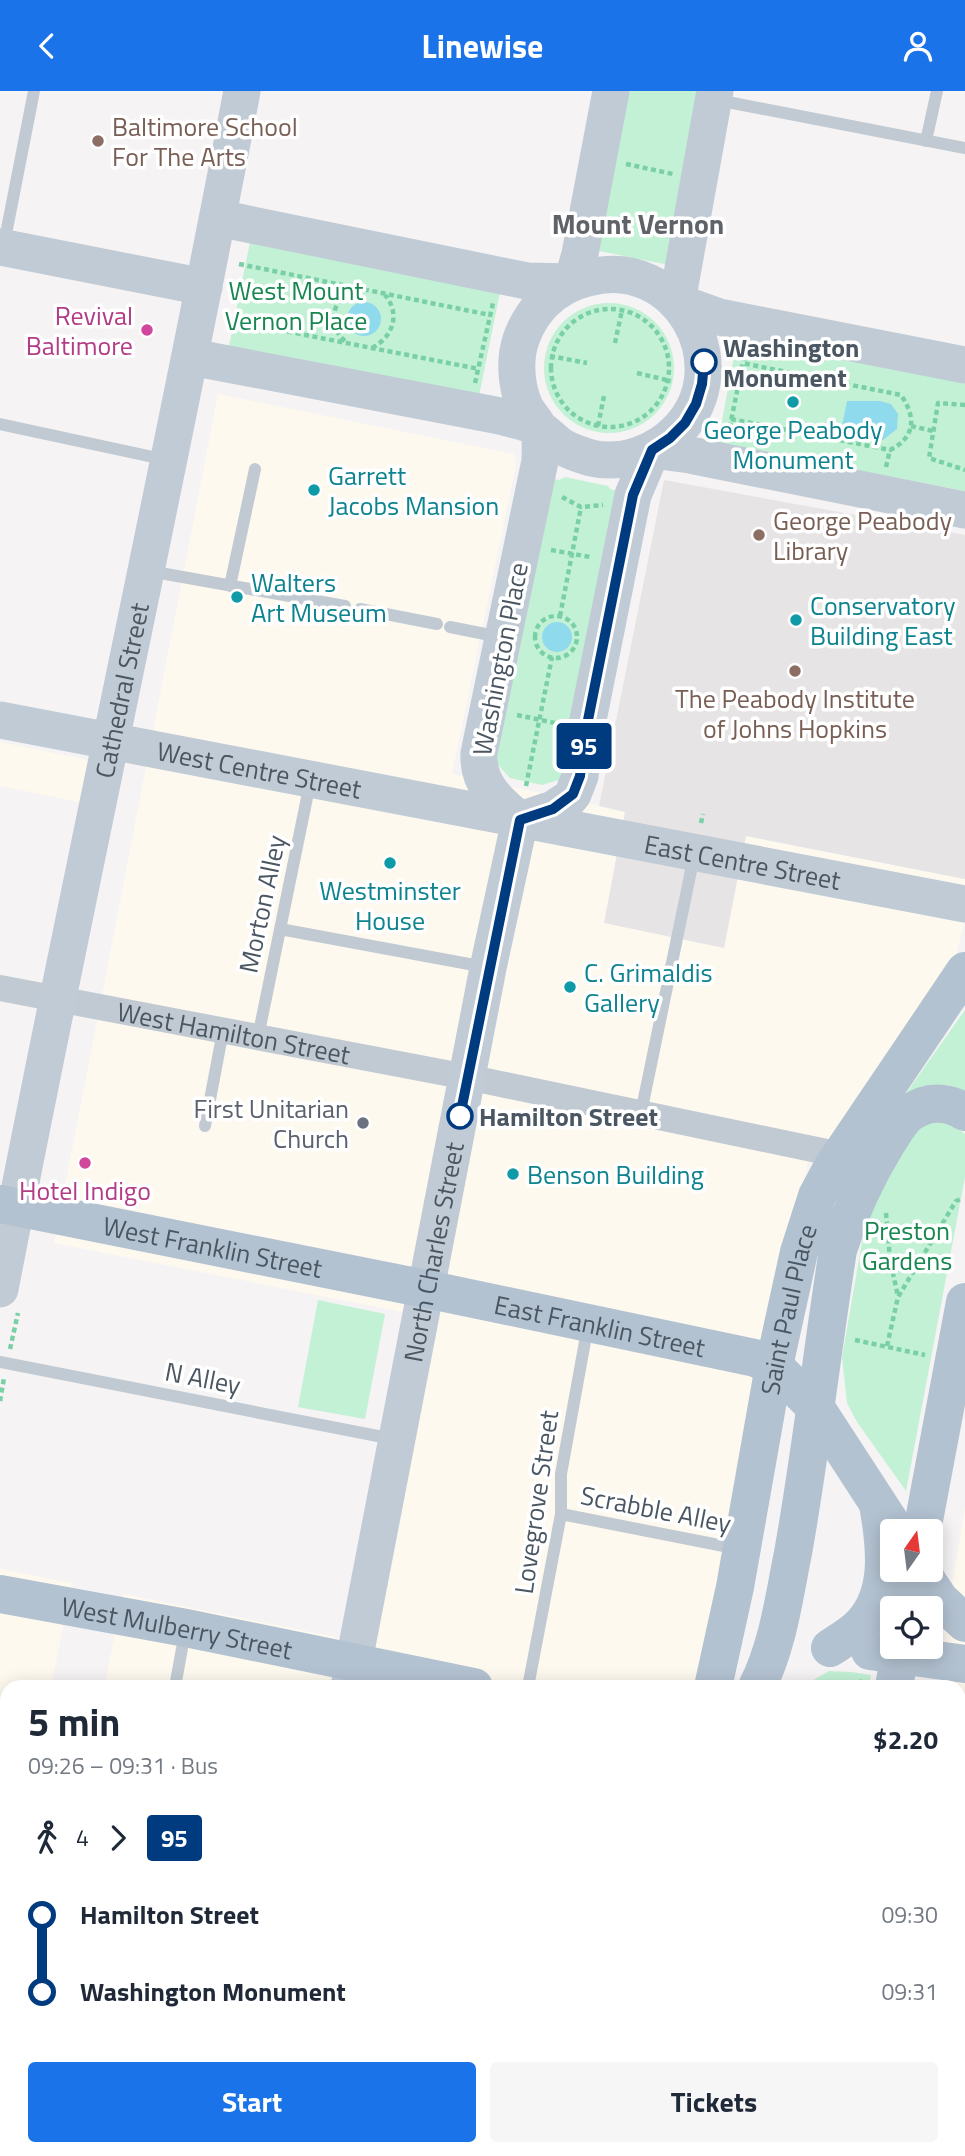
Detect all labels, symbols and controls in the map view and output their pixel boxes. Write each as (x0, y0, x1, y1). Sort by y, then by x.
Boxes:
text: Linewise (422, 22, 543, 70)
icon: back (28, 27, 66, 65)
icon: person (899, 27, 937, 65)
place label: Baltimore School For The Arts (112, 107, 298, 176)
marker: Baltimore School For The Arts (90, 133, 106, 149)
district label: Mount Vernon (552, 202, 724, 245)
park label: West Mount Vernon Place (225, 271, 367, 340)
place label: Revival Baltimore (26, 296, 133, 365)
marker: Revival Baltimore (139, 322, 155, 338)
place label: Washington Monument (723, 328, 859, 397)
marker: Washington Monument (691, 349, 717, 375)
marker: George Peabody Monument (785, 394, 801, 410)
place label: George Peabody Monument (703, 410, 883, 479)
place label: Garrett Jacobs Mansion (328, 456, 499, 525)
marker: Garrett Jacobs Mansion (306, 482, 322, 498)
place label: George Peabody Library (773, 501, 952, 570)
marker: George Peabody Library (751, 527, 767, 543)
street label: Washington Place (462, 559, 538, 759)
place label: Walters Art Museum (251, 563, 387, 632)
place label: Conservatory Building East (810, 586, 956, 655)
marker: Walters Art Museum (229, 589, 245, 605)
street label: Cathedral Street (84, 599, 159, 781)
marker: Conservatory Building East (788, 612, 804, 628)
marker: The Peabody Institute of Johns Hopkins (787, 663, 803, 679)
place label: The Peabody Institute of Johns Hopkins (675, 679, 915, 748)
line badge: 95 (552, 723, 616, 769)
text: 95 (571, 728, 597, 764)
street label: West Centre Street (154, 731, 365, 808)
street label: East Centre Street (641, 824, 844, 899)
street label: Morton Alley (228, 832, 296, 976)
marker: Westminster House (382, 855, 398, 871)
place label: Westminster House (319, 871, 461, 940)
place label: C. Grimaldis Gallery (584, 953, 713, 1022)
marker: C. Grimaldis Gallery (562, 979, 578, 995)
street label: West Hamilton Street (114, 991, 354, 1074)
place label: First Unitarian Church (193, 1089, 349, 1158)
place label: Hamilton Street (479, 1097, 658, 1136)
marker: Hamilton Street (447, 1103, 473, 1129)
marker: First Unitarian Church (355, 1115, 371, 1131)
street label: North Charles Street (393, 1139, 473, 1365)
marker: Hotel Indigo (77, 1155, 93, 1171)
place label: Benson Building (527, 1155, 704, 1194)
marker: Benson Building (505, 1166, 521, 1182)
place label: Hotel Indigo (19, 1171, 151, 1210)
street label: West Franklin Street (100, 1206, 326, 1287)
park label: Preston Gardens (862, 1211, 952, 1280)
street label: Saint Paul Place (750, 1219, 826, 1398)
street label: East Franklin Street (491, 1284, 709, 1367)
street label: N Alley (162, 1352, 244, 1404)
street label: Lovegrove Street (504, 1408, 568, 1596)
street label: Scrabble Alley (577, 1475, 735, 1543)
north arrow (880, 1519, 943, 1582)
map controls (880, 1519, 943, 1659)
street label: West Mulberry Street (58, 1586, 296, 1669)
button: locate (880, 1596, 943, 1659)
text: 5 min (28, 1693, 120, 1751)
text: $2.20 (873, 1720, 938, 1759)
text: 09:26 – 09:31 · Bus (28, 1748, 218, 1783)
icon: walk (28, 1819, 66, 1857)
icon: forward (99, 1819, 137, 1857)
text: 4 (76, 1820, 89, 1855)
text: 95 (161, 1820, 188, 1856)
text: Hamilton Street (80, 1895, 259, 1934)
text: 09:30 (881, 1897, 938, 1932)
text: Washington Monument (80, 1972, 346, 2011)
text: 09:31 (881, 1974, 938, 2009)
button: Start (28, 2062, 476, 2142)
button: Tickets (490, 2062, 938, 2142)

